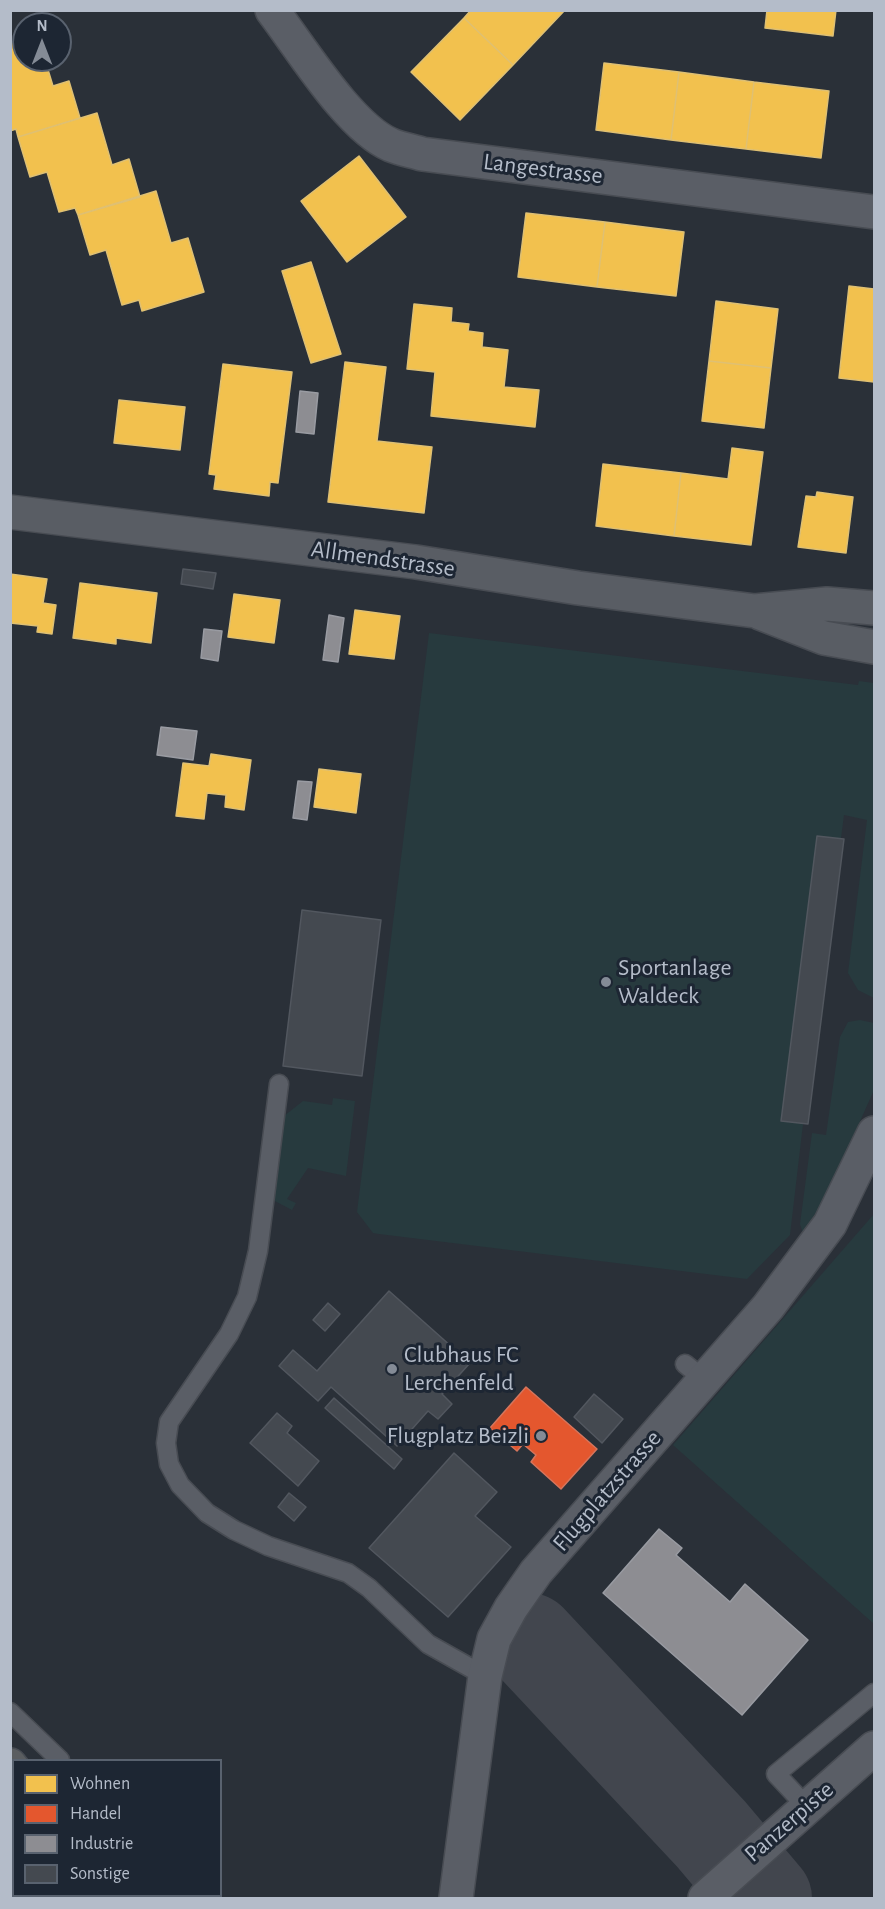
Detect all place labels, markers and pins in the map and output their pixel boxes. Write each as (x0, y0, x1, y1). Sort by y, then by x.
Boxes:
place label: Sportanlage Waldeck (618, 954, 731, 1010)
marker: Sportanlage Waldeck (599, 975, 613, 989)
place label: Clubhaus FC Lerchenfeld (404, 1341, 519, 1397)
marker: Clubhaus FC Lerchenfeld (385, 1362, 399, 1376)
place label: Flugplatz Beizli (387, 1422, 529, 1450)
marker: Flugplatz Beizli (534, 1429, 548, 1443)

